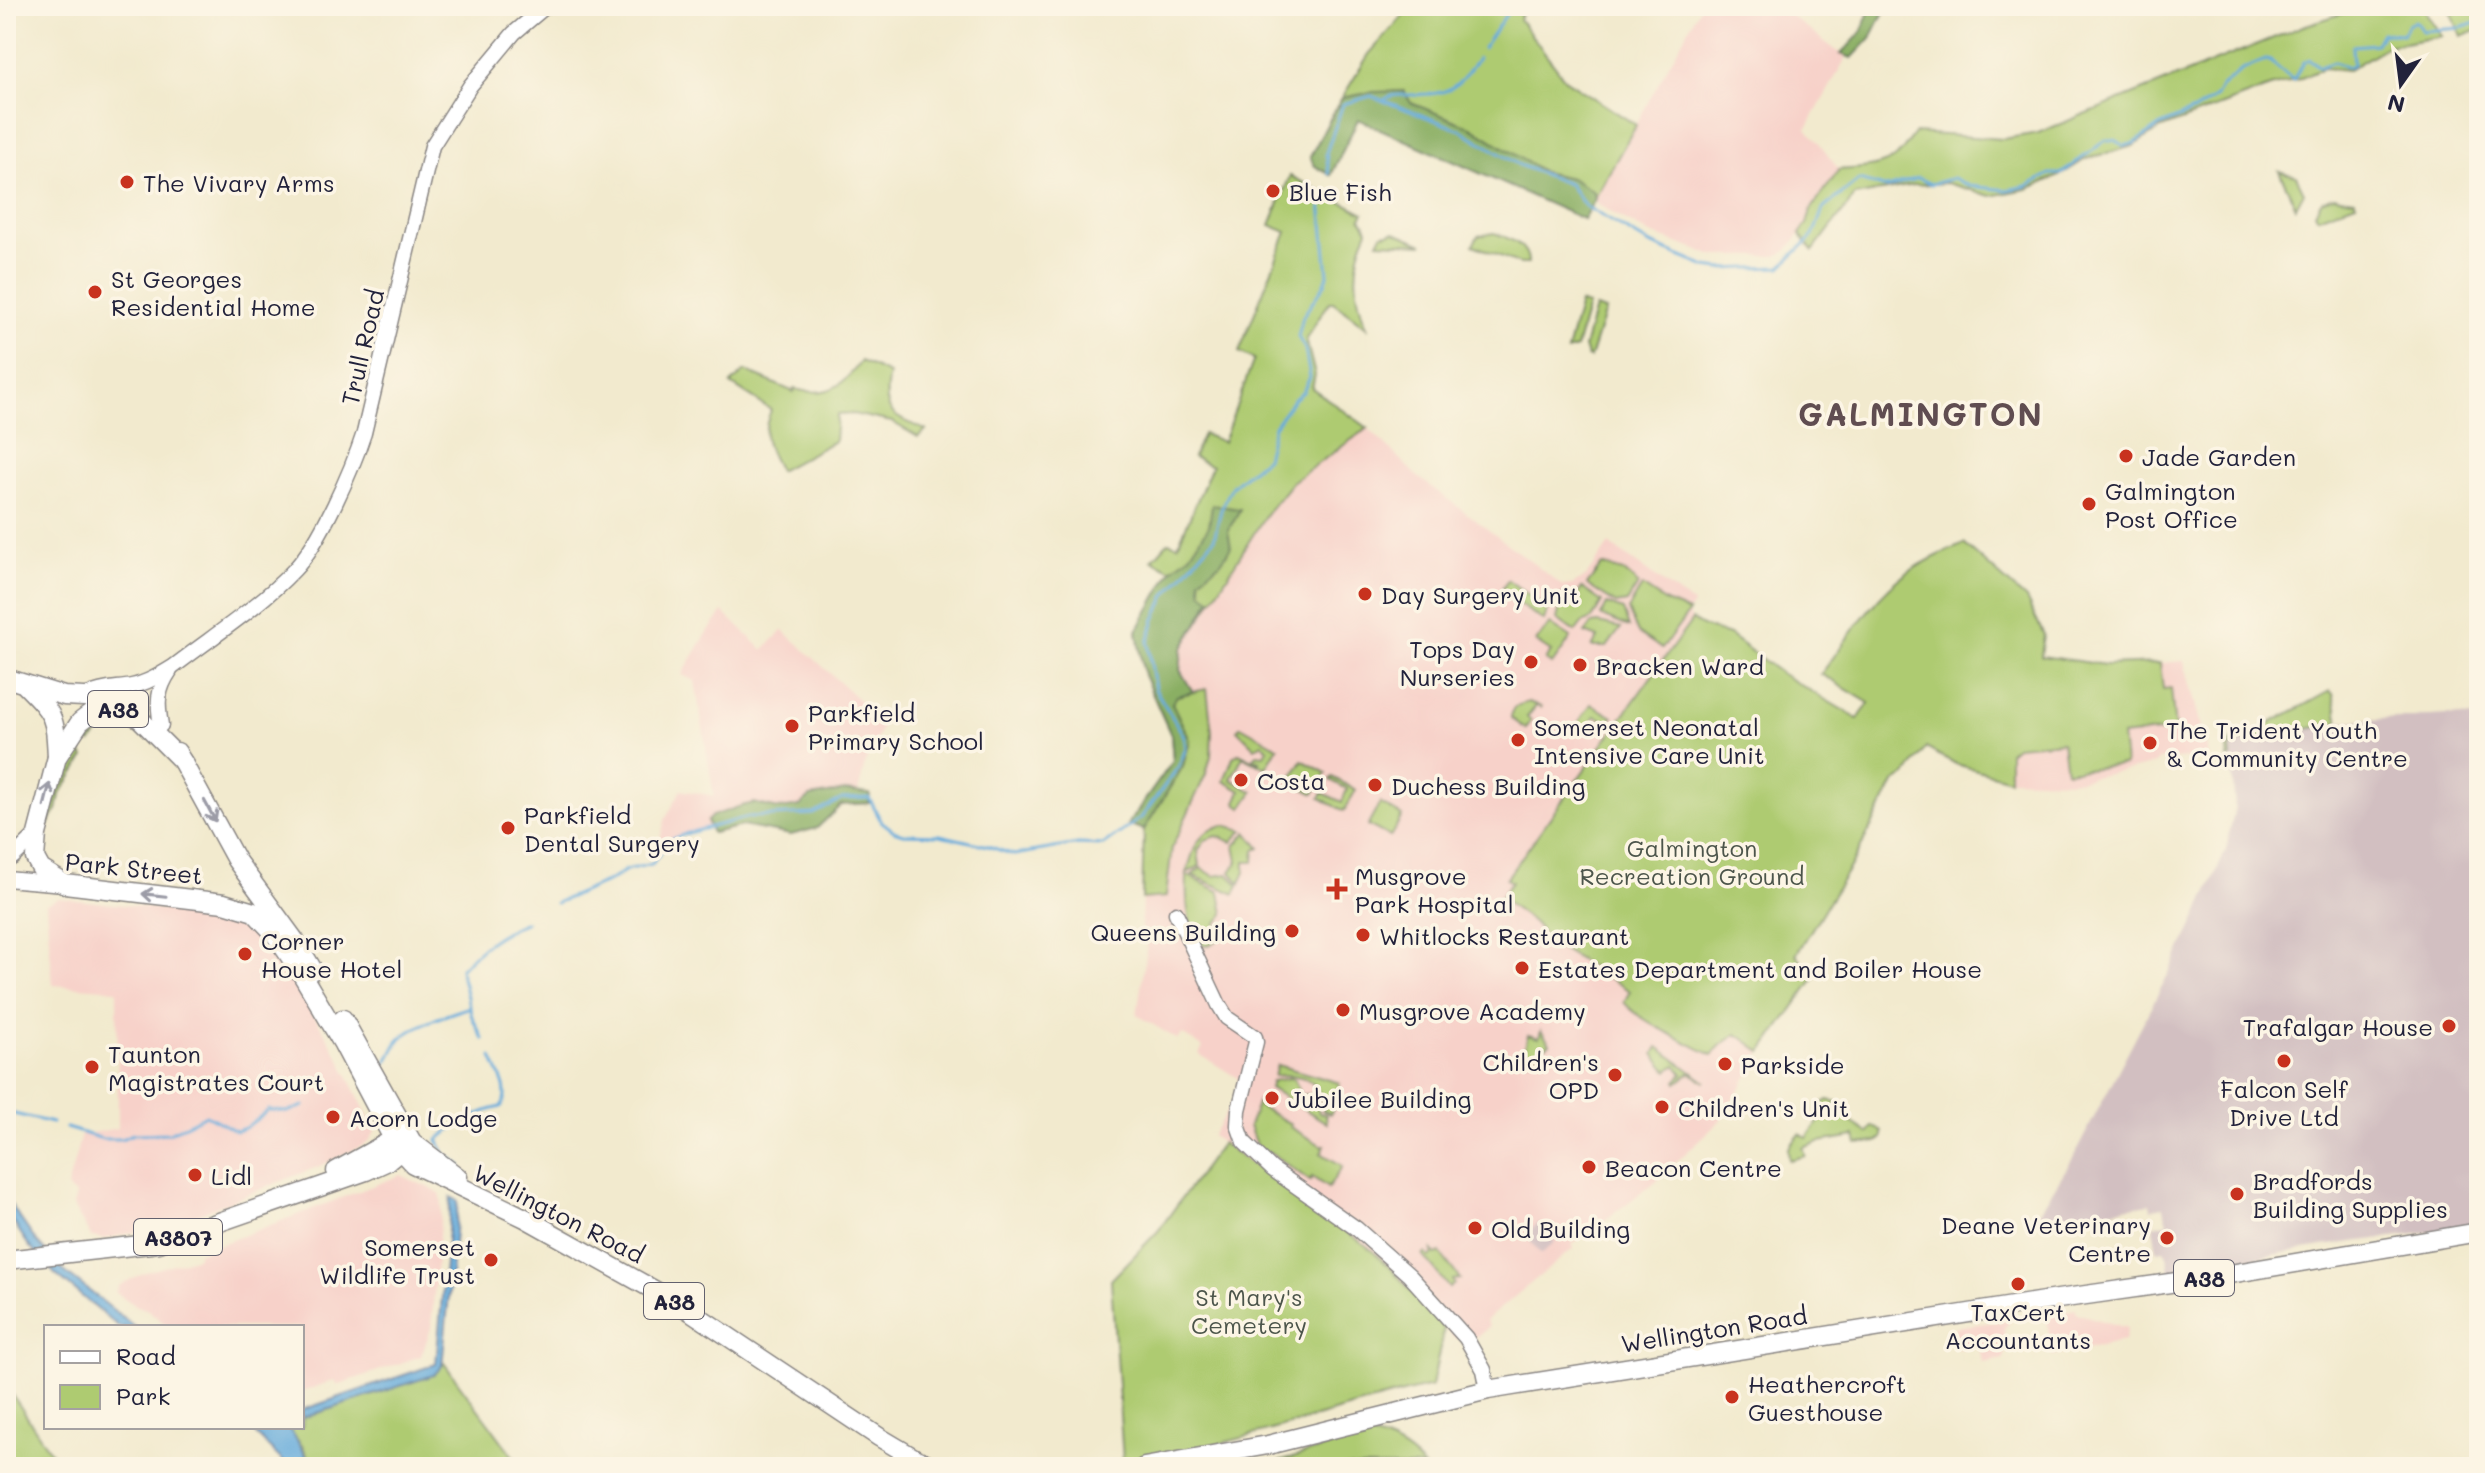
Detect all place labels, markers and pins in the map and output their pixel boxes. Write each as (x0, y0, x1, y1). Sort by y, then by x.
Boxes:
place label: The Vivary Arms (143, 167, 335, 198)
marker: The Vivary Arms (118, 173, 136, 191)
place label: Blue Fish (1289, 176, 1392, 207)
marker: Blue Fish (1264, 182, 1282, 200)
place label: St Georges Residential Home (111, 263, 316, 322)
marker: St Georges Residential Home (86, 283, 104, 301)
place label: Jade Garden (2142, 441, 2296, 472)
marker: Jade Garden (2117, 447, 2135, 465)
place label: Galmington Post Office (2105, 475, 2238, 534)
marker: Galmington Post Office (2080, 495, 2098, 513)
place label: Day Surgery Unit (1381, 579, 1580, 610)
marker: Day Surgery Unit (1356, 585, 1374, 603)
place label: Tops Day Nurseries (1400, 633, 1515, 692)
place label: Bracken Ward (1596, 650, 1764, 681)
marker: Tops Day Nurseries (1522, 653, 1540, 671)
marker: Bracken Ward (1571, 656, 1589, 674)
place label: Parkfield Primary School (808, 697, 984, 756)
place label: Somerset Neonatal Intensive Care Unit (1534, 711, 1765, 770)
place label: The Trident Youth & Community Centre (2166, 714, 2408, 773)
marker: Parkfield Primary School (783, 717, 801, 735)
marker: Somerset Neonatal Intensive Care Unit (1509, 731, 1527, 749)
marker: The Trident Youth & Community Centre (2141, 734, 2159, 752)
place label: Costa (1257, 765, 1326, 796)
place label: Duchess Building (1391, 770, 1585, 801)
marker: Costa (1232, 771, 1250, 789)
marker: Duchess Building (1366, 776, 1384, 794)
place label: Parkfield Dental Surgery (524, 799, 700, 858)
marker: Parkfield Dental Surgery (499, 819, 517, 837)
place label: Musgrove Park Hospital (1355, 860, 1514, 919)
marker: Musgrove Park Hospital (1326, 878, 1348, 900)
place label: Queens Building (1091, 916, 1276, 947)
place label: Whitlocks Restaurant (1379, 920, 1629, 951)
marker: Queens Building (1283, 922, 1301, 940)
place label: Corner House Hotel (261, 925, 402, 984)
marker: Whitlocks Restaurant (1354, 926, 1372, 944)
marker: Corner House Hotel (236, 945, 254, 963)
place label: Estates Department and Boiler House (1538, 953, 1982, 984)
marker: Estates Department and Boiler House (1513, 959, 1531, 977)
place label: Musgrove Academy (1359, 995, 1586, 1026)
marker: Musgrove Academy (1334, 1001, 1352, 1019)
place label: Trafalgar House (2243, 1011, 2433, 1042)
marker: Trafalgar House (2440, 1017, 2458, 1035)
place label: Taunton Magistrates Court (108, 1038, 324, 1097)
place label: Children's OPD (1483, 1046, 1599, 1105)
place label: Parkside (1741, 1049, 1845, 1080)
marker: Falcon Self Drive Ltd (2275, 1052, 2293, 1070)
marker: Parkside (1716, 1055, 1734, 1073)
marker: Taunton Magistrates Court (83, 1058, 101, 1076)
marker: Children's OPD (1606, 1066, 1624, 1084)
place label: Falcon Self Drive Ltd (2220, 1073, 2348, 1132)
place label: Jubilee Building (1288, 1083, 1472, 1114)
marker: Jubilee Building (1263, 1089, 1281, 1107)
place label: Children's Unit (1678, 1092, 1849, 1123)
marker: Children's Unit (1653, 1098, 1671, 1116)
place label: Acorn Lodge (349, 1102, 498, 1133)
marker: Acorn Lodge (324, 1108, 342, 1126)
place label: Beacon Centre (1605, 1152, 1782, 1183)
marker: Beacon Centre (1580, 1158, 1598, 1176)
place label: Lidl (211, 1160, 252, 1191)
place label: Bradfords Building Supplies (2253, 1165, 2448, 1224)
marker: Lidl (186, 1166, 204, 1184)
marker: Bradfords Building Supplies (2228, 1185, 2246, 1203)
place label: Deane Veterinary Centre (1941, 1209, 2151, 1268)
place label: Old Building (1491, 1213, 1630, 1244)
marker: Old Building (1466, 1219, 1484, 1237)
marker: Deane Veterinary Centre (2158, 1229, 2176, 1247)
place label: Somerset Wildlife Trust (319, 1231, 475, 1290)
marker: Somerset Wildlife Trust (482, 1251, 500, 1269)
marker: TaxCert Accountants (2009, 1275, 2027, 1293)
place label: TaxCert Accountants (1945, 1296, 2091, 1355)
place label: Heathercroft Guesthouse (1748, 1368, 1906, 1427)
marker: Heathercroft Guesthouse (1723, 1388, 1741, 1406)

